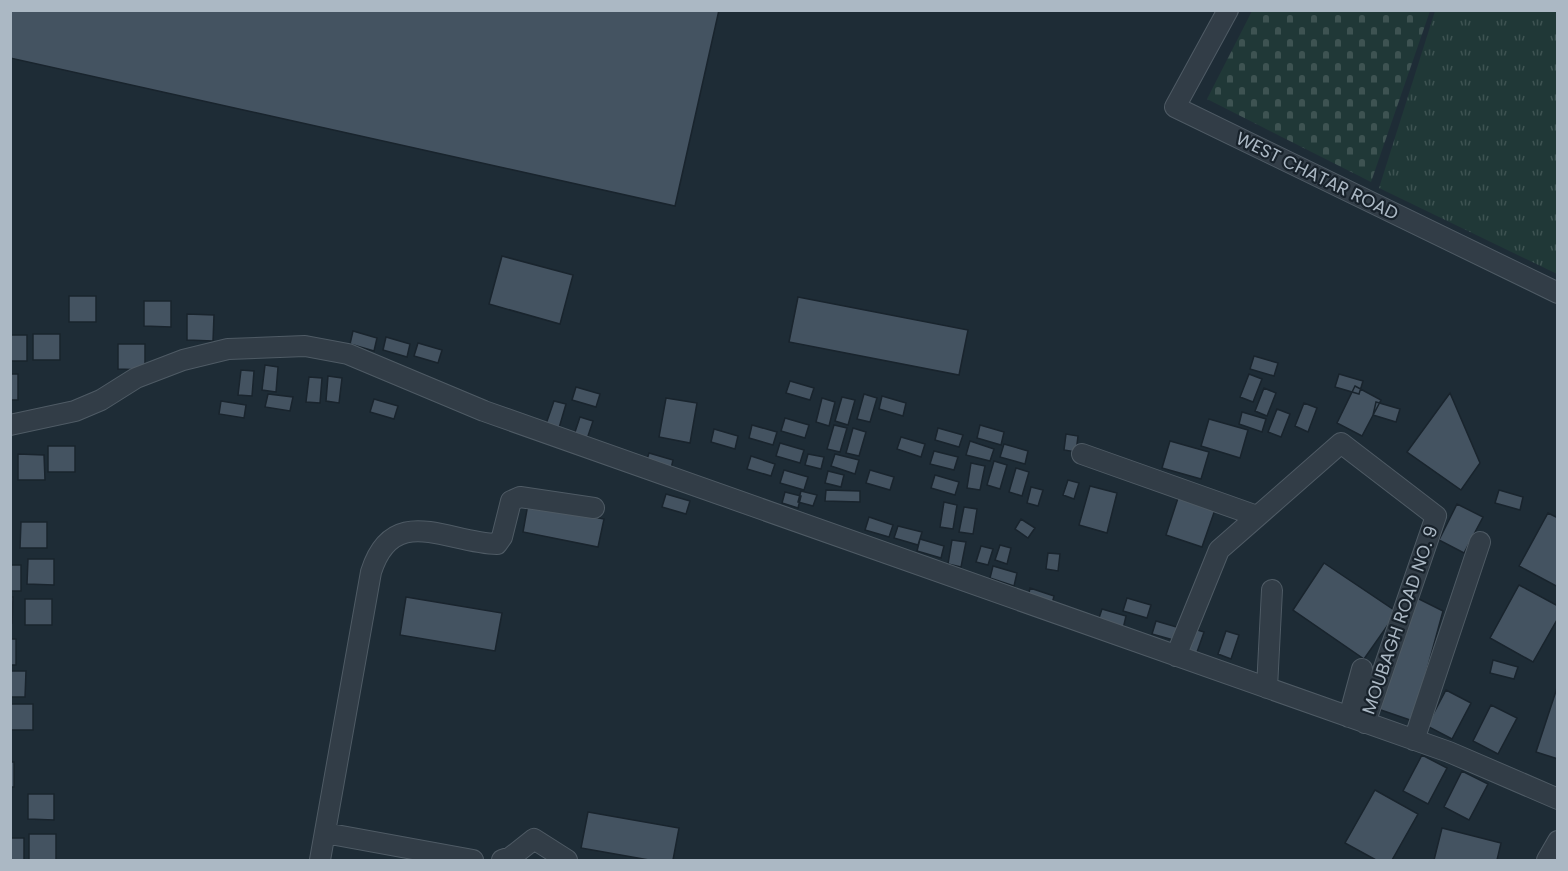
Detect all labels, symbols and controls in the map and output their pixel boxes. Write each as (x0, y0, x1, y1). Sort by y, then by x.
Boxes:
street label: WEST CHATAR ROAD (1232, 125, 1403, 226)
street label: MOUBAGH ROAD NO. 9 (1356, 522, 1444, 717)

